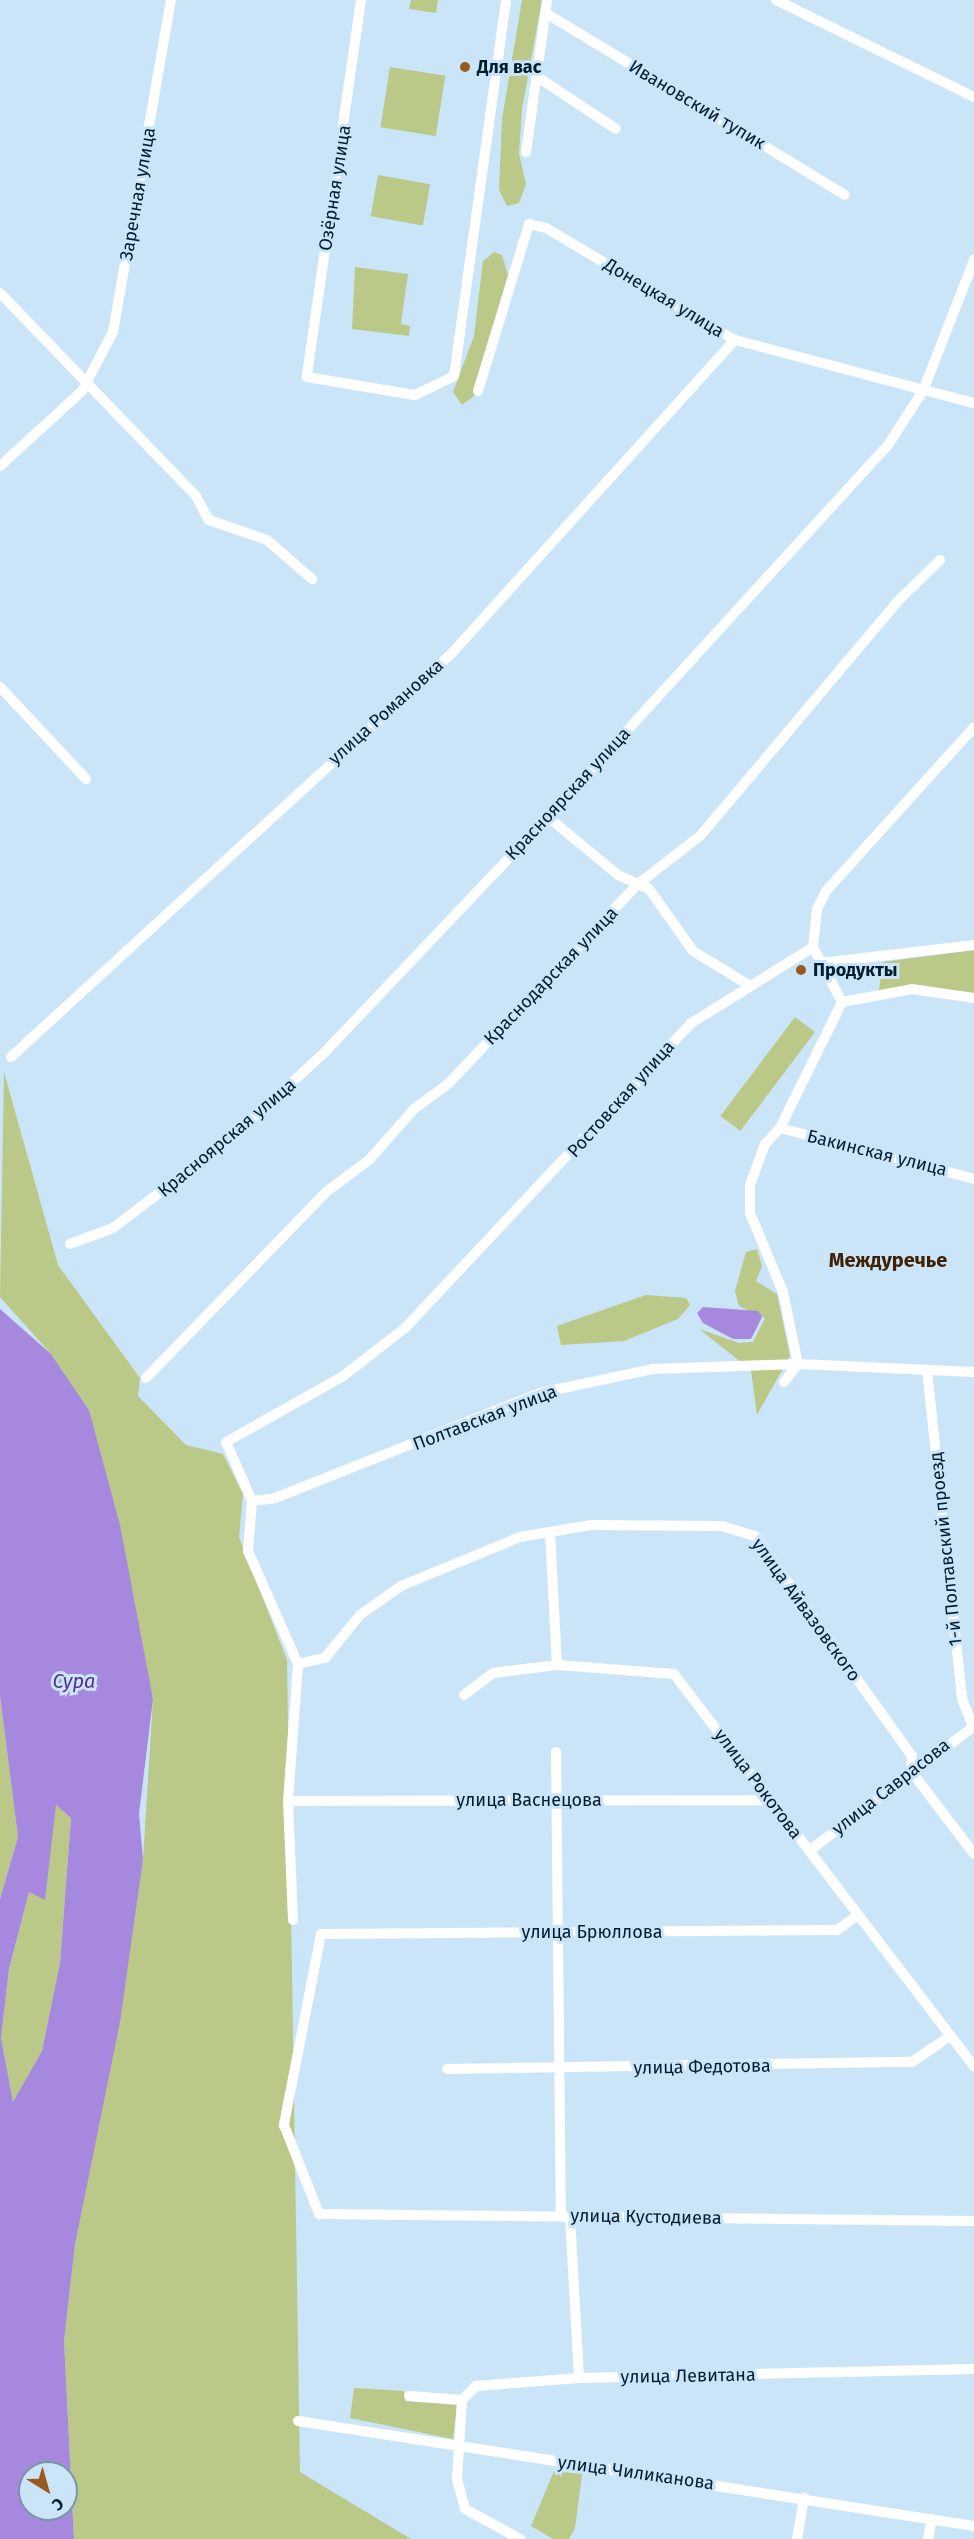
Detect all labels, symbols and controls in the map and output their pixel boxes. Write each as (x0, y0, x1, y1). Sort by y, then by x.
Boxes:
place label: Для вас (477, 56, 541, 78)
street label: Ивановский тупик (625, 56, 769, 154)
marker: Для вас (458, 60, 472, 74)
street label: Озёрная улица (314, 124, 356, 252)
street label: Заречная улица (116, 126, 160, 262)
street label: Донецкая улица (600, 254, 728, 342)
street label: улица Романовка (324, 655, 448, 769)
street label: Красноярская улица (501, 723, 635, 865)
street label: Краснодарская улица (480, 903, 622, 1049)
place label: Продукты (813, 959, 897, 981)
marker: Продукты (794, 963, 808, 977)
street label: Ростовская улица (563, 1036, 679, 1162)
street label: Красноярская улица (154, 1074, 300, 1202)
street label: Бакинская улица (805, 1125, 949, 1181)
district label: Междуречье (829, 1248, 947, 1272)
street label: Полтавская улица (410, 1381, 560, 1455)
street label: 1-й Полтавский проезд (925, 1451, 967, 1647)
street label: улица Айвазовского (747, 1534, 865, 1686)
water label: Сура (53, 1669, 95, 1693)
street label: улица Рокотова (709, 1725, 807, 1843)
street label: улица Саврасова (828, 1734, 954, 1840)
street label: улица Васнецова (456, 1789, 602, 1811)
street label: улица Брюллова (522, 1921, 662, 1943)
street label: улица Федотова (633, 2055, 771, 2079)
street label: улица Кустодиева (570, 2205, 722, 2229)
street label: улица Левитана (620, 2364, 756, 2388)
street label: улица Чиликанова (556, 2451, 716, 2495)
north arrow (18, 2461, 78, 2521)
text: С (49, 2494, 67, 2515)

